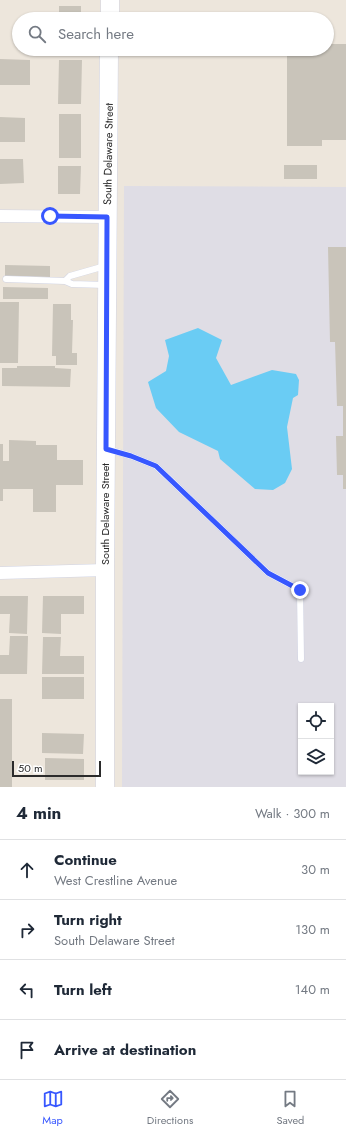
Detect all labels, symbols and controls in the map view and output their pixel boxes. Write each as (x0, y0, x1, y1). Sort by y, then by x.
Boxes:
search box (12, 12, 334, 56)
icon: search (26, 23, 48, 45)
text: Search here (58, 23, 134, 45)
street label: South Delaware Street (99, 102, 117, 205)
route start (41, 207, 59, 225)
street label: South Delaware Street (97, 463, 113, 565)
route end (291, 581, 309, 599)
map controls (298, 703, 334, 775)
button: locate (298, 703, 334, 739)
button: layers (298, 739, 334, 775)
scale bar (12, 759, 101, 778)
text: 50 m (18, 760, 43, 776)
text: 4 min (16, 801, 61, 825)
text: Walk · 300 m (255, 804, 330, 823)
text: Continue (54, 849, 117, 871)
icon: ahead (16, 859, 38, 881)
text: 30 m (301, 860, 330, 879)
text: West Crestline Avenue (54, 871, 177, 890)
text: Turn right (54, 909, 122, 931)
icon: right (16, 919, 38, 941)
text: 130 m (295, 920, 330, 939)
text: South Delaware Street (54, 931, 175, 950)
icon: left (16, 979, 38, 1001)
text: Turn left (54, 979, 112, 1001)
text: 140 m (295, 980, 330, 999)
icon: arrive (16, 1039, 38, 1061)
text: Arrive at destination (54, 1039, 196, 1061)
tab: Map (42, 1088, 64, 1128)
tab: Directions (147, 1088, 193, 1128)
tab: Saved (277, 1088, 304, 1128)

